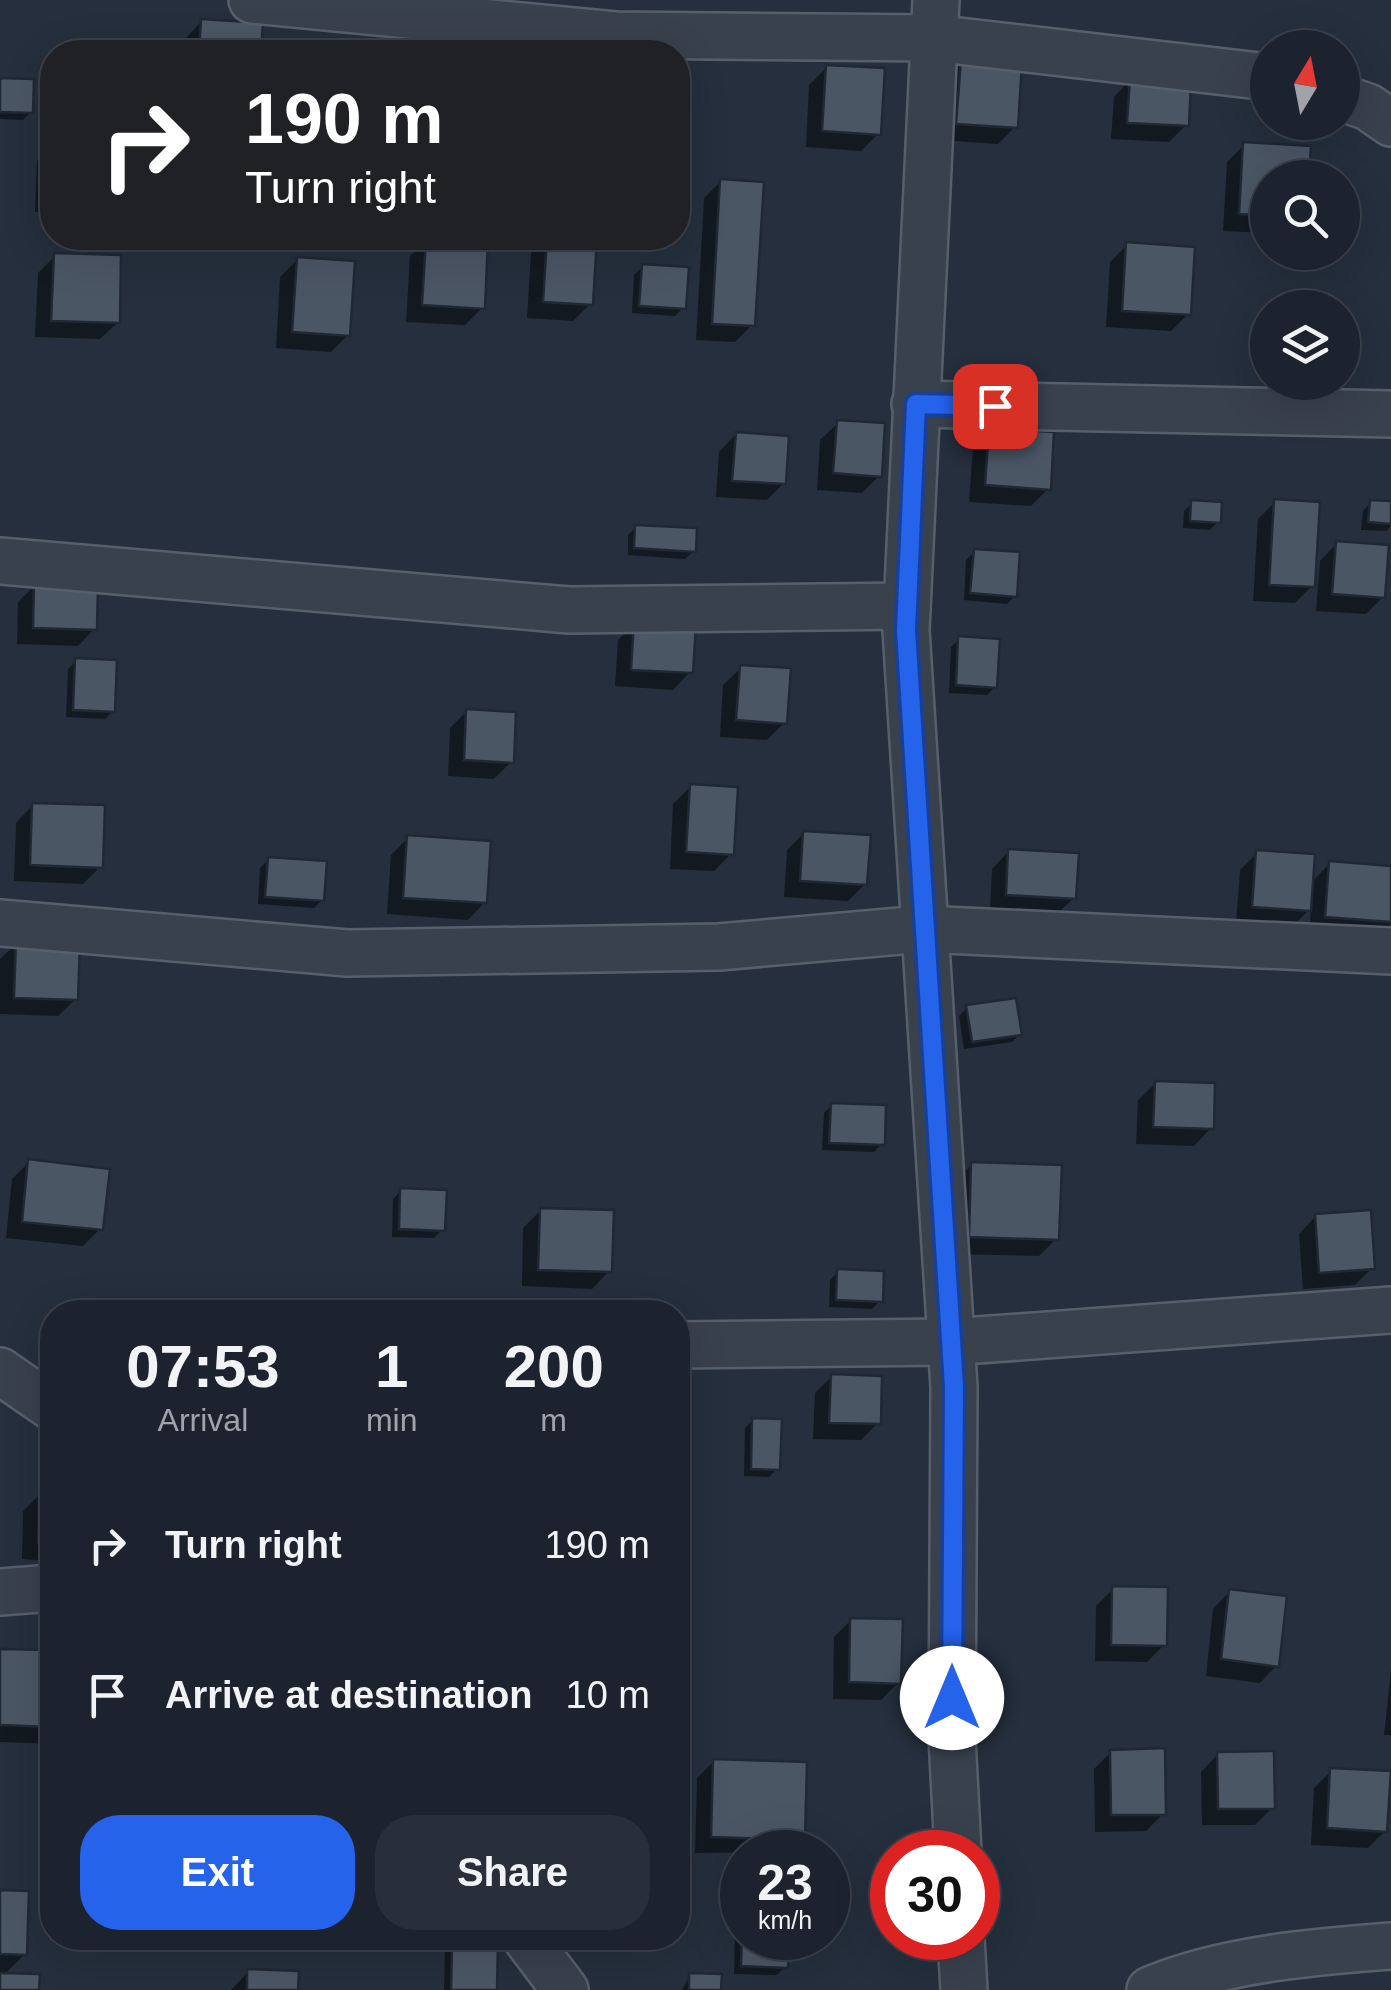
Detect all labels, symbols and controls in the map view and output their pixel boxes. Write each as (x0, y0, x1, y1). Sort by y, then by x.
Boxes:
north arrow (1250, 30, 1360, 140)
map controls (1250, 30, 1360, 400)
icon: right (80, 80, 210, 210)
text: 190 m (245, 80, 443, 158)
button: search (1250, 160, 1360, 270)
text: Turn right (245, 162, 436, 213)
button: layers (1250, 290, 1360, 400)
pin (953, 364, 1038, 449)
icon: arrive (968, 379, 1023, 434)
text: 07:53 (126, 1333, 280, 1400)
text: 1 (375, 1333, 408, 1400)
text: 200 (504, 1333, 604, 1400)
text: Arrival (158, 1402, 248, 1438)
text: min (366, 1402, 417, 1438)
text: m (540, 1402, 567, 1438)
icon: right (80, 1518, 135, 1573)
text: Turn right (165, 1524, 342, 1566)
text: 190 m (544, 1524, 650, 1566)
position arrow (900, 1646, 1004, 1750)
icon: arrive (80, 1668, 135, 1723)
text: Arrive at destination (165, 1674, 532, 1716)
text: 10 m (566, 1674, 650, 1716)
button: Exit (80, 1815, 355, 1930)
button: Share (375, 1815, 650, 1930)
speed limit sign: 30 (870, 1830, 1000, 1960)
text: 23 (757, 1855, 813, 1911)
text: km/h (758, 1906, 812, 1934)

